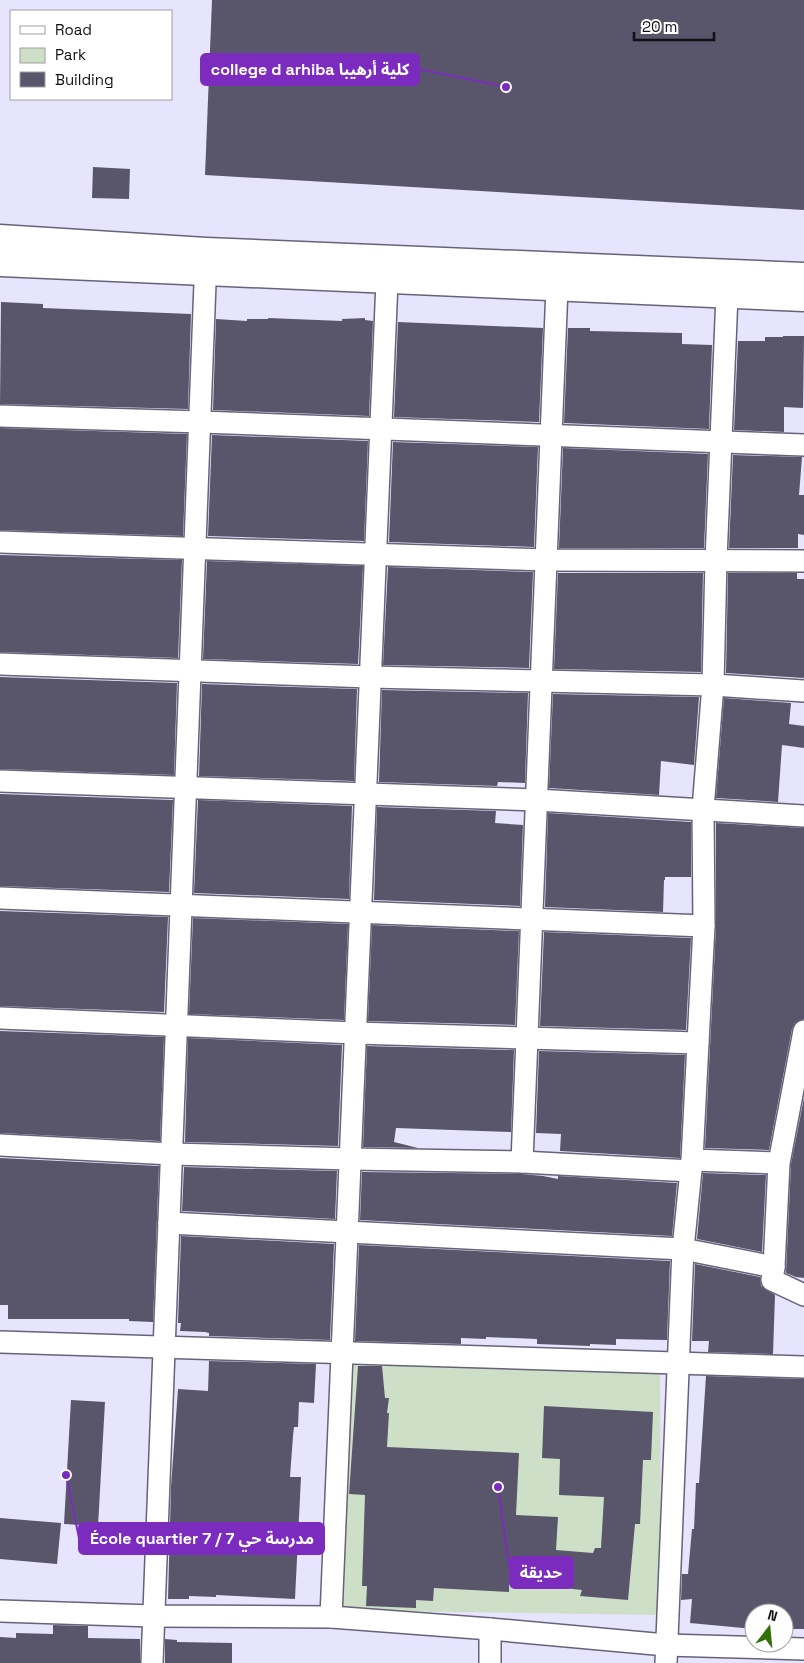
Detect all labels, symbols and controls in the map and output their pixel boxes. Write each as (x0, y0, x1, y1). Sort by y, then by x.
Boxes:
legend (10, 10, 172, 100)
scale bar (634, 10, 714, 42)
text: 20 m (642, 17, 677, 36)
text: Road (55, 20, 92, 39)
text: Park (55, 45, 86, 64)
callout: college d arhiba كلية أرهيبا (201, 54, 419, 85)
text: college d arhiba كلية أرهيبا (211, 59, 410, 80)
text: Building (55, 70, 114, 89)
callout: École quartier 7 / مدرسة حي 7 (79, 1523, 324, 1554)
text: École quartier 7 / مدرسة حي 7 (90, 1528, 314, 1552)
callout: حديقة (510, 1557, 573, 1588)
text: حديقة (520, 1562, 562, 1583)
north arrow (744, 1603, 794, 1653)
text: N (766, 1606, 780, 1625)

